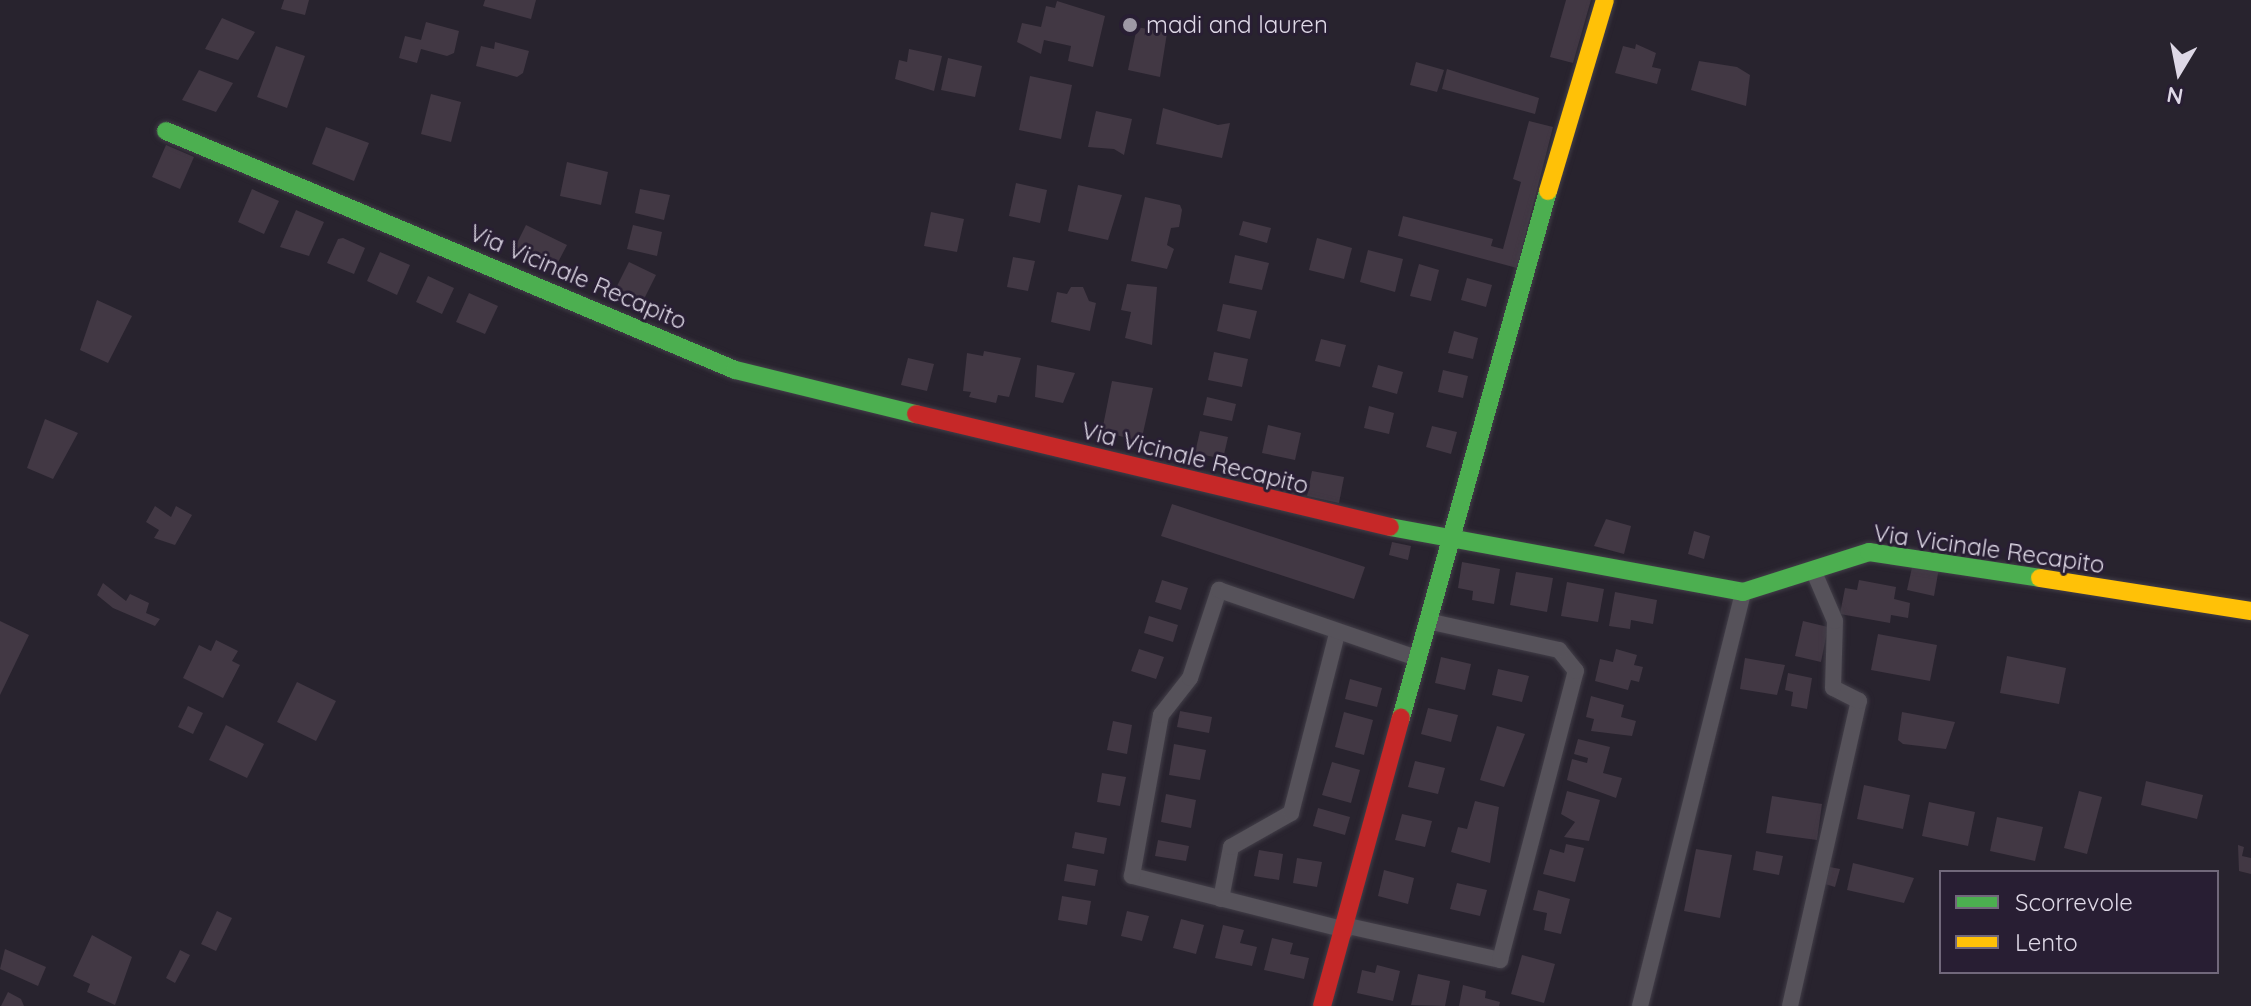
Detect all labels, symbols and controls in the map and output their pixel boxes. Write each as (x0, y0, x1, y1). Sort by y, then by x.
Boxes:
place label: madi and lauren (1146, 11, 1328, 39)
marker: madi and lauren (1121, 16, 1139, 34)
north arrow (2139, 32, 2219, 112)
text: N (2164, 80, 2185, 111)
street label: Via Vicinale Recapito (465, 218, 691, 336)
street label: Via Vicinale Recapito (1078, 416, 1312, 500)
street label: Via Vicinale Recapito (1871, 519, 2107, 579)
legend (1939, 870, 2219, 974)
text: Scorrevole (2015, 887, 2133, 917)
text: Lento (2015, 927, 2078, 957)

